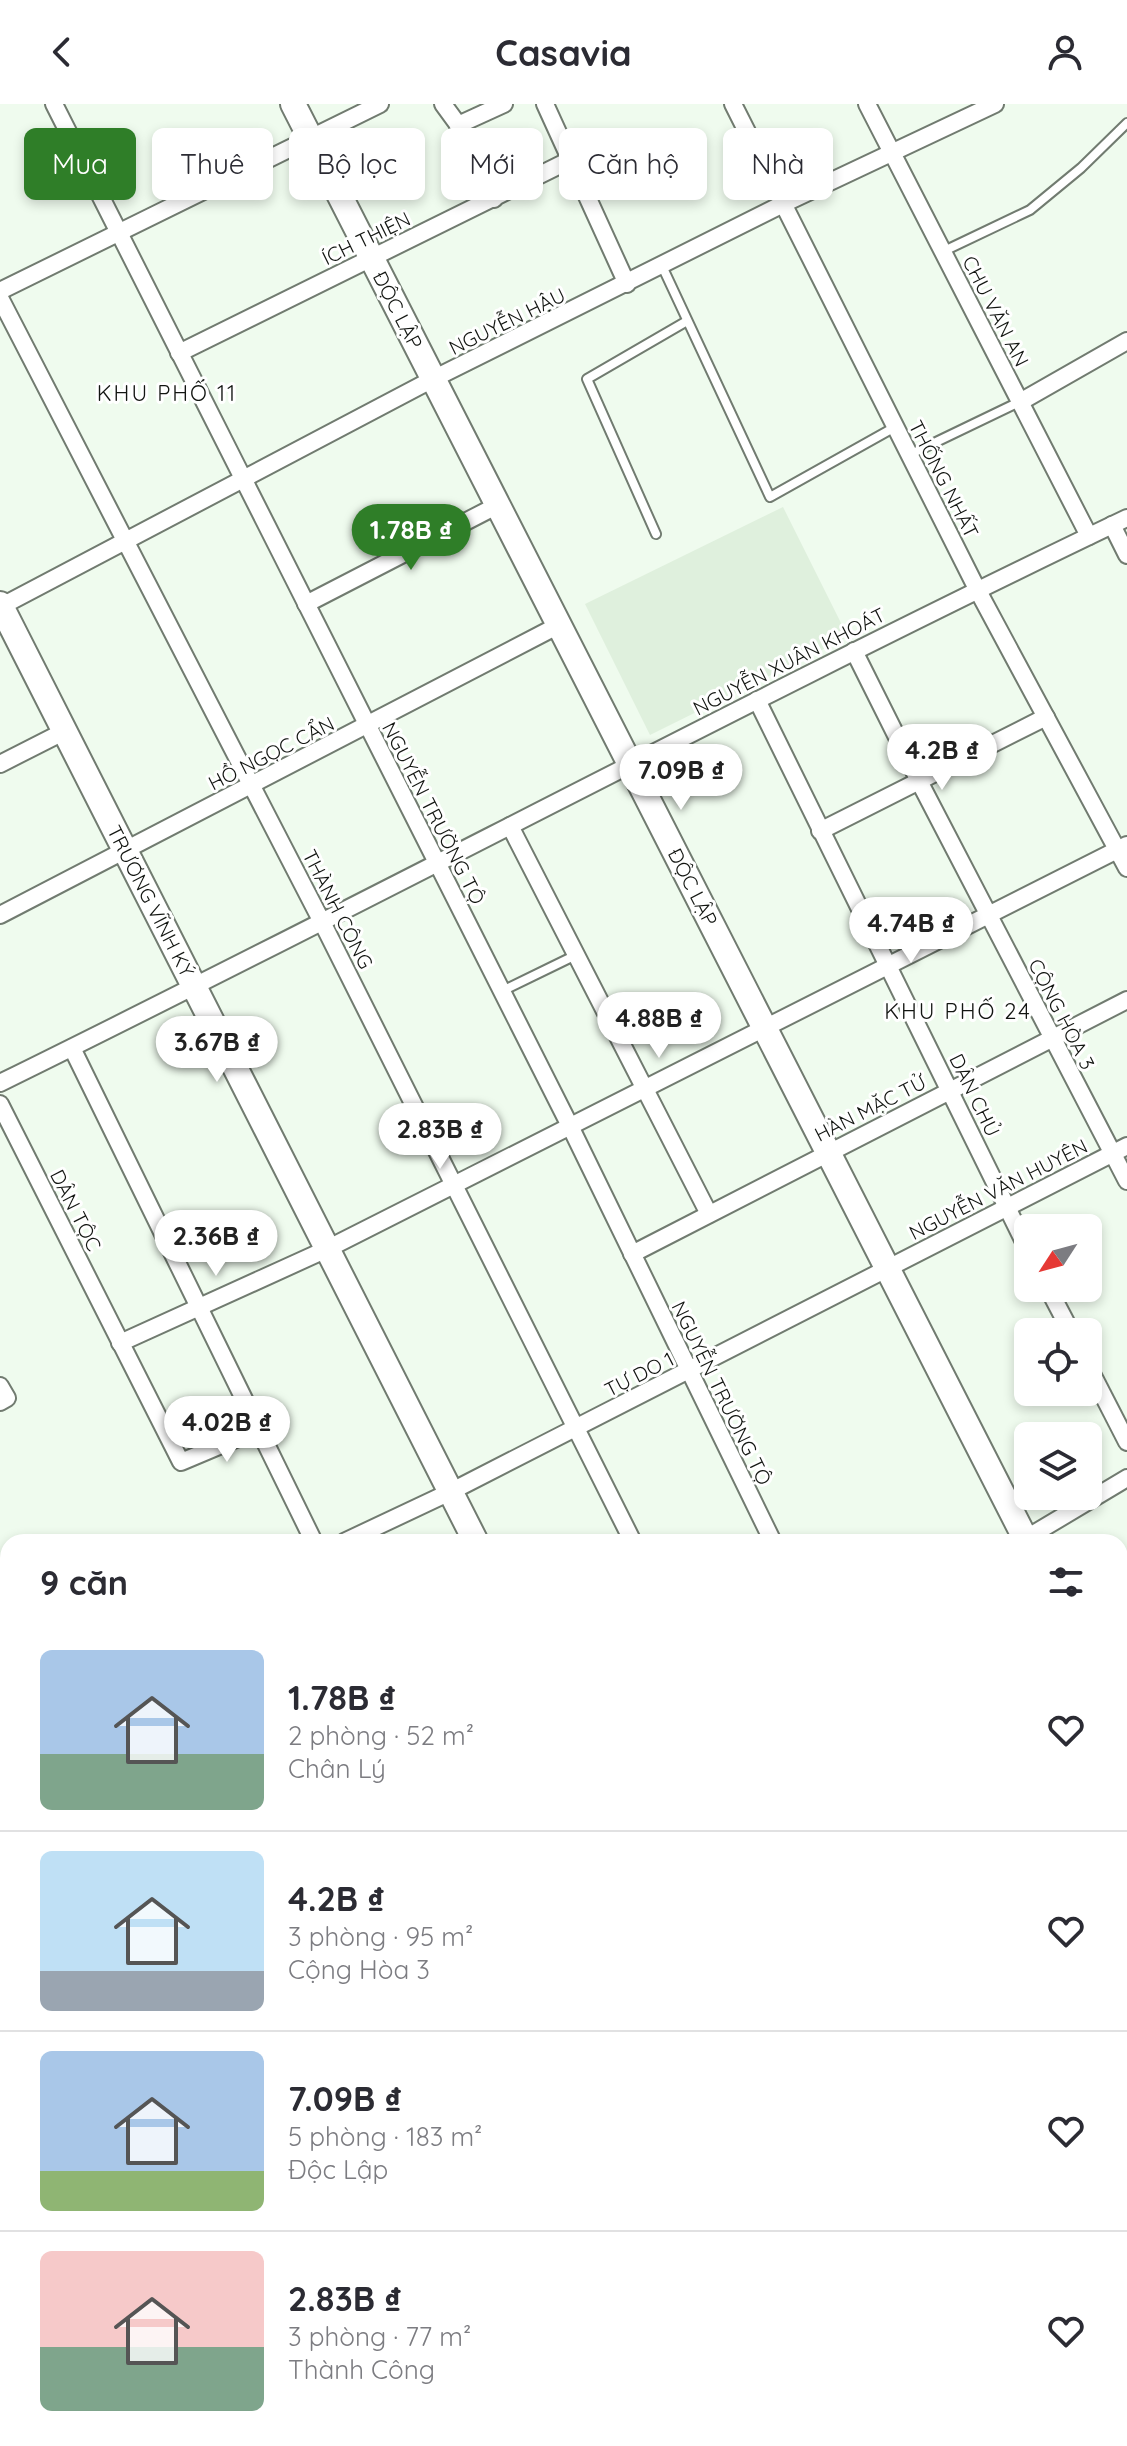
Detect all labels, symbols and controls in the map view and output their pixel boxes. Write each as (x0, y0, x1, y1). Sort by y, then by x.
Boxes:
icon: back (40, 30, 84, 74)
text: Casavia (495, 30, 632, 75)
icon: person (1043, 30, 1087, 74)
chip: Mua (24, 128, 136, 200)
chip: Thuê (152, 128, 273, 200)
chip: Bộ lọc (289, 128, 425, 200)
chip: Mới (441, 128, 543, 200)
chip: Căn hộ (559, 128, 707, 200)
chip: Nhà (723, 128, 833, 200)
street label: ÍCH THIỆN (318, 206, 414, 270)
street label: CHU VĂN AN (957, 251, 1035, 371)
street label: ĐỘC LẬP (368, 267, 428, 353)
street label: NGUYỄN HẬU (444, 281, 569, 360)
district label: KHU PHỐ 11 (97, 379, 237, 407)
street label: THỐNG NHẤT (904, 416, 984, 542)
pin: 1.78B ₫ (337, 504, 485, 572)
text: 1.78B ₫ (370, 513, 452, 546)
street label: NGUYỄN XUÂN KHOÁT (688, 601, 889, 720)
street label: HỒ NGỌC CẨN (203, 710, 338, 795)
street label: NGUYỄN TRƯỜNG TỘ (377, 717, 492, 908)
pin: 4.2B ₫ (877, 724, 1007, 792)
text: 4.2B ₫ (905, 733, 979, 766)
pin: 7.09B ₫ (607, 744, 755, 812)
text: 7.09B ₫ (637, 753, 725, 786)
street label: TRƯƠNG VĨNH KÝ (102, 821, 200, 981)
street label: ĐỘC LẬP (663, 844, 723, 930)
street label: THÀNH CÔNG (297, 845, 379, 973)
pin: 4.74B ₫ (837, 897, 985, 965)
text: 4.74B ₫ (867, 906, 955, 939)
street label: CỘNG HÒA 3 (1023, 954, 1101, 1074)
pin: 4.88B ₫ (585, 992, 733, 1060)
district label: KHU PHỐ 24 (884, 997, 1032, 1025)
text: 4.88B ₫ (615, 1001, 703, 1034)
pin: 3.67B ₫ (143, 1016, 291, 1084)
text: 3.67B ₫ (174, 1025, 260, 1058)
street label: DÂN CHỦ (944, 1049, 1006, 1141)
street label: HÀN MẶC TỬ (810, 1069, 931, 1147)
pin: 2.83B ₫ (366, 1103, 514, 1171)
text: 2.83B ₫ (397, 1112, 483, 1145)
street label: NGUYỄN VĂN HUYÊN (904, 1132, 1091, 1245)
street label: DÂN TỘC (45, 1165, 107, 1255)
pin: 2.36B ₫ (142, 1210, 290, 1278)
north arrow (1014, 1214, 1102, 1302)
map controls (1014, 1214, 1102, 1510)
text: 2.36B ₫ (173, 1219, 260, 1252)
street label: NGUYỄN TRƯỜNG TỘ (667, 1297, 778, 1489)
button: locate (1014, 1318, 1102, 1406)
street label: TỰ DO 1 (600, 1346, 678, 1402)
pin: 4.02B ₫ (153, 1396, 301, 1464)
text: 4.02B ₫ (182, 1405, 272, 1438)
button: layers (1014, 1422, 1102, 1510)
icon: filters (1044, 1560, 1088, 1604)
text: 9 căn (40, 1561, 128, 1604)
text: 1.78B ₫ (288, 1676, 396, 1719)
icon: home (104, 1682, 200, 1778)
icon: heart (1044, 1708, 1088, 1752)
text: 2 phòng · 52 m² (288, 1719, 474, 1752)
text: Chân Lý (288, 1752, 386, 1785)
text: 4.2B ₫ (288, 1877, 385, 1920)
icon: home (104, 1883, 200, 1979)
icon: heart (1044, 1909, 1088, 1953)
text: 3 phòng · 95 m² (288, 1920, 473, 1953)
text: Cộng Hòa 3 (288, 1953, 430, 1986)
text: 7.09B ₫ (288, 2077, 402, 2120)
icon: home (104, 2083, 200, 2179)
icon: heart (1044, 2109, 1088, 2153)
text: 5 phòng · 183 m² (288, 2120, 482, 2153)
text: Độc Lập (288, 2153, 388, 2186)
text: 2.83B ₫ (288, 2277, 402, 2320)
icon: home (104, 2283, 200, 2379)
icon: heart (1044, 2309, 1088, 2353)
text: 3 phòng · 77 m² (288, 2320, 471, 2353)
text: Thành Công (288, 2353, 435, 2386)

